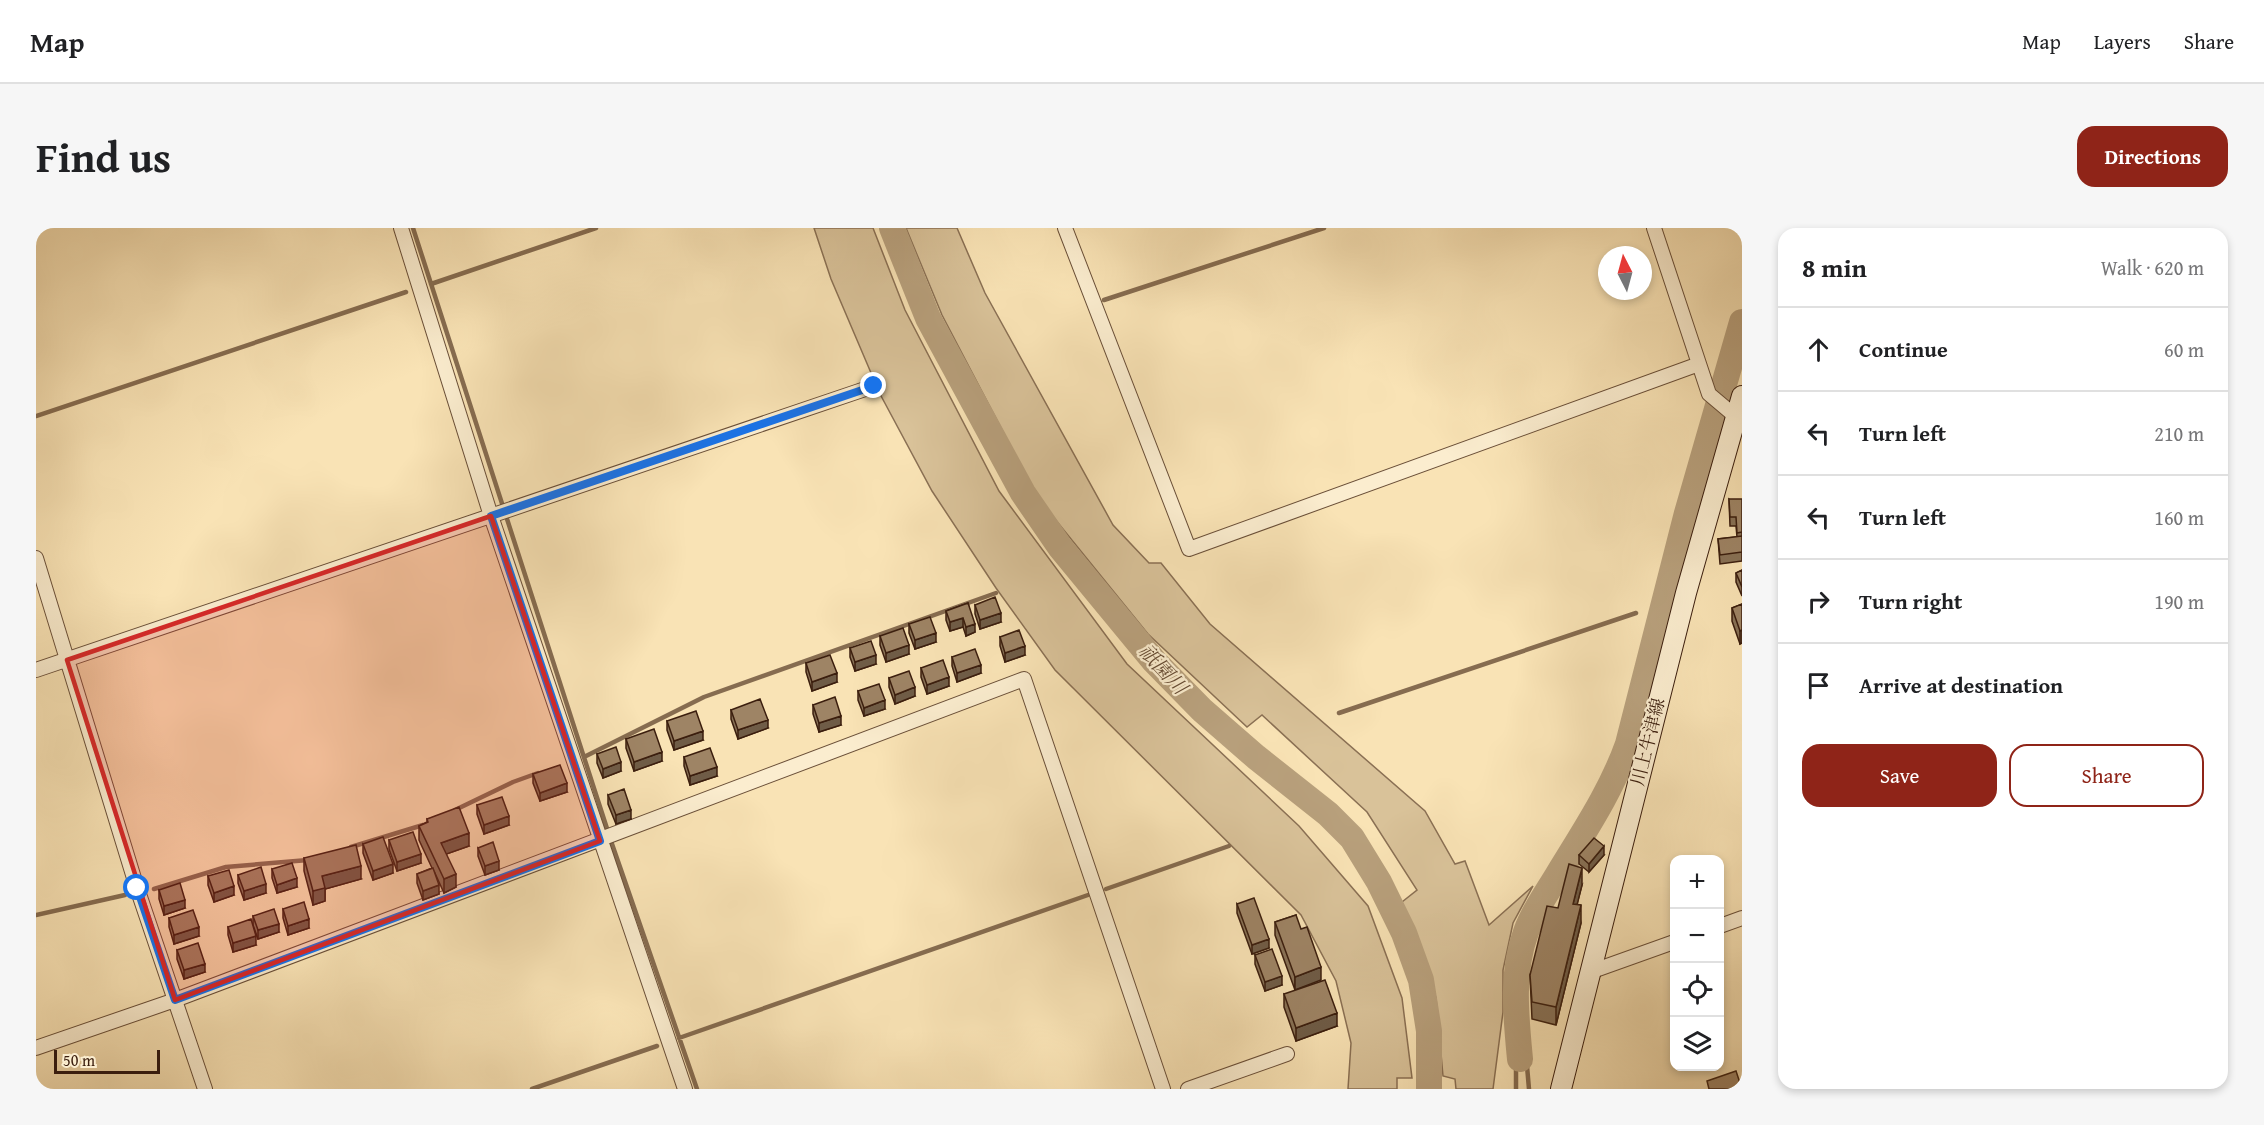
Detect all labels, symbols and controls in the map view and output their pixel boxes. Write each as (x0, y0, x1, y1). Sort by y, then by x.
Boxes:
text: Map (30, 21, 84, 62)
text: Map (2022, 26, 2061, 57)
text: Layers (2094, 26, 2151, 57)
text: Share (2184, 26, 2234, 57)
text: Find us (36, 126, 171, 187)
button: Directions (2077, 126, 2228, 187)
north arrow (1598, 246, 1652, 300)
text: 8 min (1802, 248, 1867, 287)
text: Walk · 620 m (2101, 253, 2204, 282)
icon: ahead (1802, 333, 1835, 366)
text: Continue (1859, 333, 1948, 365)
text: 60 m (2164, 335, 2204, 364)
route end (860, 372, 886, 398)
icon: left (1802, 417, 1835, 450)
text: Turn left (1859, 417, 1946, 449)
text: 210 m (2154, 419, 2204, 448)
icon: left (1802, 501, 1835, 534)
text: Turn left (1859, 501, 1946, 533)
text: 160 m (2154, 503, 2204, 532)
icon: right (1802, 585, 1835, 618)
text: Turn right (1859, 585, 1962, 617)
text: 190 m (2154, 587, 2204, 616)
water label: 祇園川 (1132, 637, 1196, 702)
icon: arrive (1802, 669, 1835, 702)
text: Arrive at destination (1859, 669, 2063, 701)
street label: 川上牛津線 (1624, 695, 1672, 789)
button: Save (1802, 744, 1997, 807)
button: Share (2009, 744, 2204, 807)
map controls (1670, 855, 1724, 1071)
button: + (1670, 855, 1724, 909)
route start (123, 874, 149, 900)
button: − (1670, 909, 1724, 963)
button: locate (1670, 963, 1724, 1017)
button: layers (1670, 1017, 1724, 1071)
scale bar (54, 1047, 160, 1074)
text: 50 m (63, 1048, 95, 1072)

